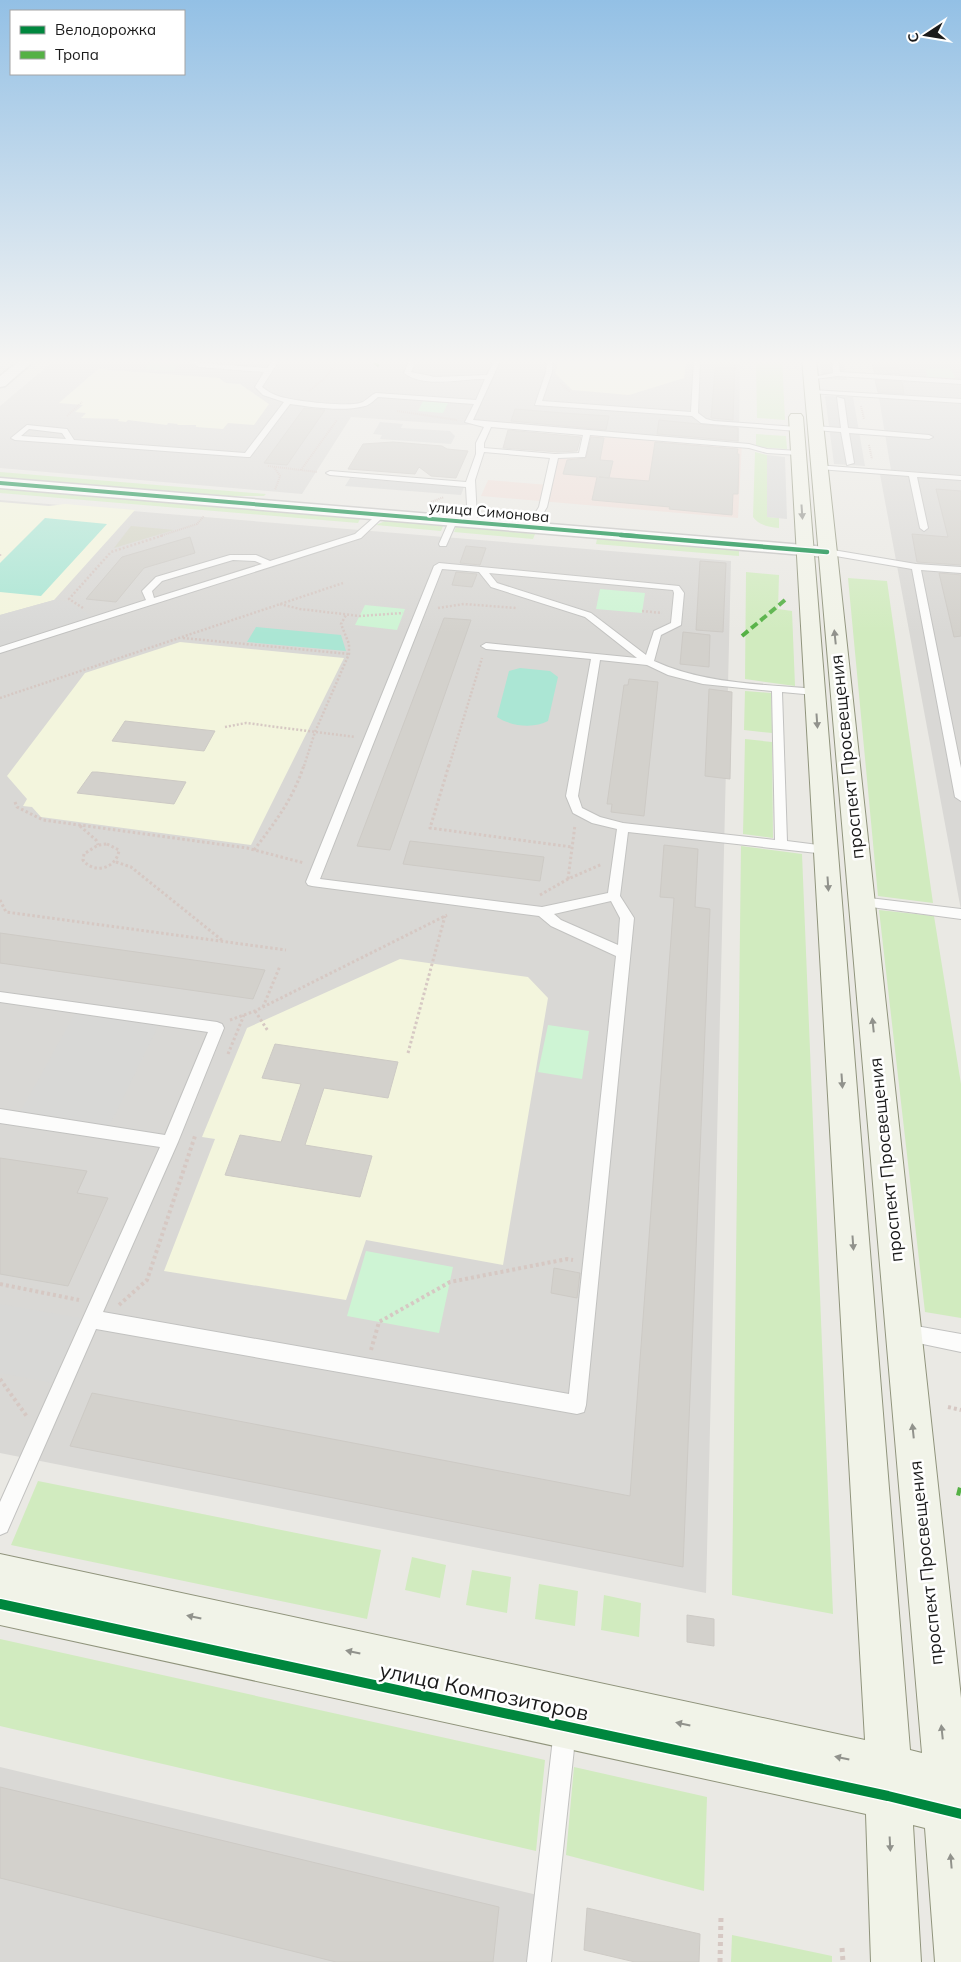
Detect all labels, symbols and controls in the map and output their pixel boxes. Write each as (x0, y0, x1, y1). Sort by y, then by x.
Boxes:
legend (10, 10, 185, 75)
north arrow (901, 10, 951, 60)
text: Велодорожка (55, 20, 156, 39)
text: С (903, 31, 923, 44)
text: Тропа (55, 45, 99, 64)
street label: улица Симонова (428, 497, 550, 526)
one-way arrow (799, 505, 807, 521)
one-way arrow (831, 629, 839, 645)
street label: проспект Просвещения (824, 654, 869, 860)
one-way arrow (813, 714, 821, 730)
one-way arrow (824, 876, 832, 892)
one-way arrow (869, 1017, 877, 1033)
street label: проспект Просвещения (863, 1057, 908, 1263)
one-way arrow (838, 1073, 846, 1089)
one-way arrow (849, 1235, 857, 1251)
one-way arrow (909, 1422, 917, 1438)
street label: проспект Просвещения (903, 1460, 948, 1666)
one-way arrow (187, 1613, 202, 1621)
one-way arrow (346, 1648, 361, 1656)
street label: улица Композиторов (377, 1656, 591, 1726)
one-way arrow (674, 1719, 690, 1727)
one-way arrow (938, 1724, 946, 1740)
one-way arrow (834, 1754, 849, 1762)
one-way arrow (887, 1837, 895, 1853)
one-way arrow (947, 1853, 955, 1869)

